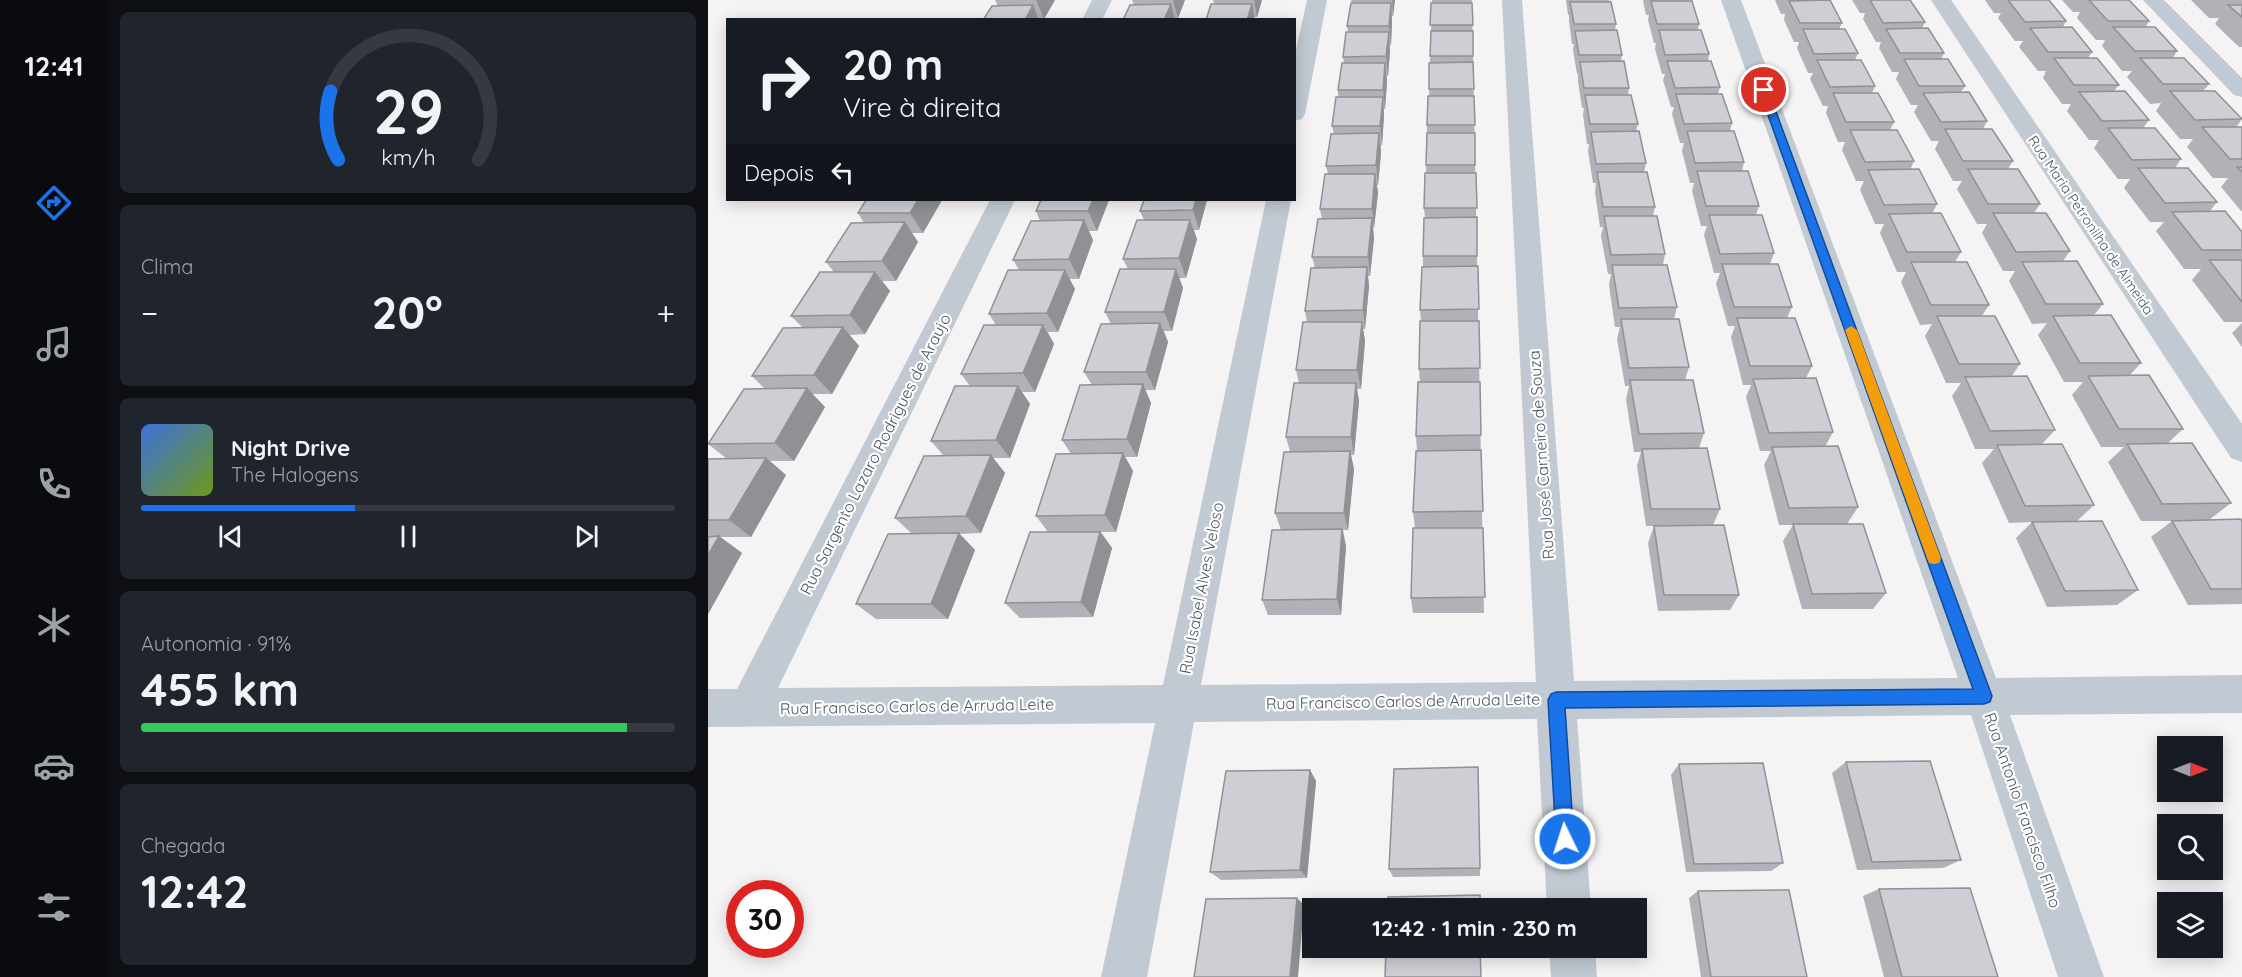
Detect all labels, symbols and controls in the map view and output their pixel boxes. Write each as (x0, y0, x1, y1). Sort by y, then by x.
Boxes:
text: 20 m (843, 38, 943, 91)
icon: right (744, 42, 822, 120)
text: 12:41 (25, 49, 83, 83)
pin (1738, 64, 1789, 115)
text: 29 (373, 72, 443, 150)
icon: arrive (1747, 73, 1780, 106)
text: Vire à direita (843, 90, 1001, 124)
street label: Rua Maria Petronilha de Almeida (2024, 132, 2158, 318)
text: km/h (381, 144, 435, 170)
icon: left (826, 156, 859, 189)
text: Depois (744, 159, 814, 187)
icon: directions (33, 182, 75, 224)
text: Clima (141, 254, 193, 279)
text: 20° (372, 284, 443, 340)
text: − (141, 292, 158, 333)
text: + (656, 292, 675, 333)
street label: Rua Sargento Lazaro Rodrigues de Araujo (795, 310, 955, 598)
icon: music (33, 323, 75, 365)
street label: Rua José Carneiro de Souza (1524, 350, 1558, 560)
text: Night Drive (231, 434, 350, 462)
text: The Halogens (231, 462, 359, 487)
icon: phone (33, 463, 75, 505)
street label: Rua Isabel Alves Veloso (1175, 500, 1227, 676)
icon: previous (214, 520, 247, 553)
icon: pause (392, 520, 425, 553)
icon: next (570, 520, 603, 553)
icon: climate (33, 604, 75, 646)
text: Autonomia · 91% (141, 631, 291, 656)
text: 455 km (141, 661, 299, 717)
street label: Rua Francisco Carlos de Arruda Leite (1266, 689, 1540, 713)
street label: Rua Francisco Carlos de Arruda Leite (780, 694, 1054, 718)
street label: Rua Antonio Francisco Filho (1980, 710, 2066, 910)
north arrow (2157, 736, 2223, 802)
map controls (2157, 736, 2223, 958)
icon: car (33, 745, 75, 787)
position arrow (1533, 807, 1597, 871)
button: search (2157, 814, 2223, 880)
text: Chegada (141, 833, 225, 858)
text: 12:42 (141, 863, 248, 919)
speed limit sign: 30 (726, 880, 804, 958)
icon: filters (33, 886, 75, 928)
button: layers (2157, 892, 2223, 958)
text: 12:42 · 1 min · 230 m (1372, 914, 1577, 942)

